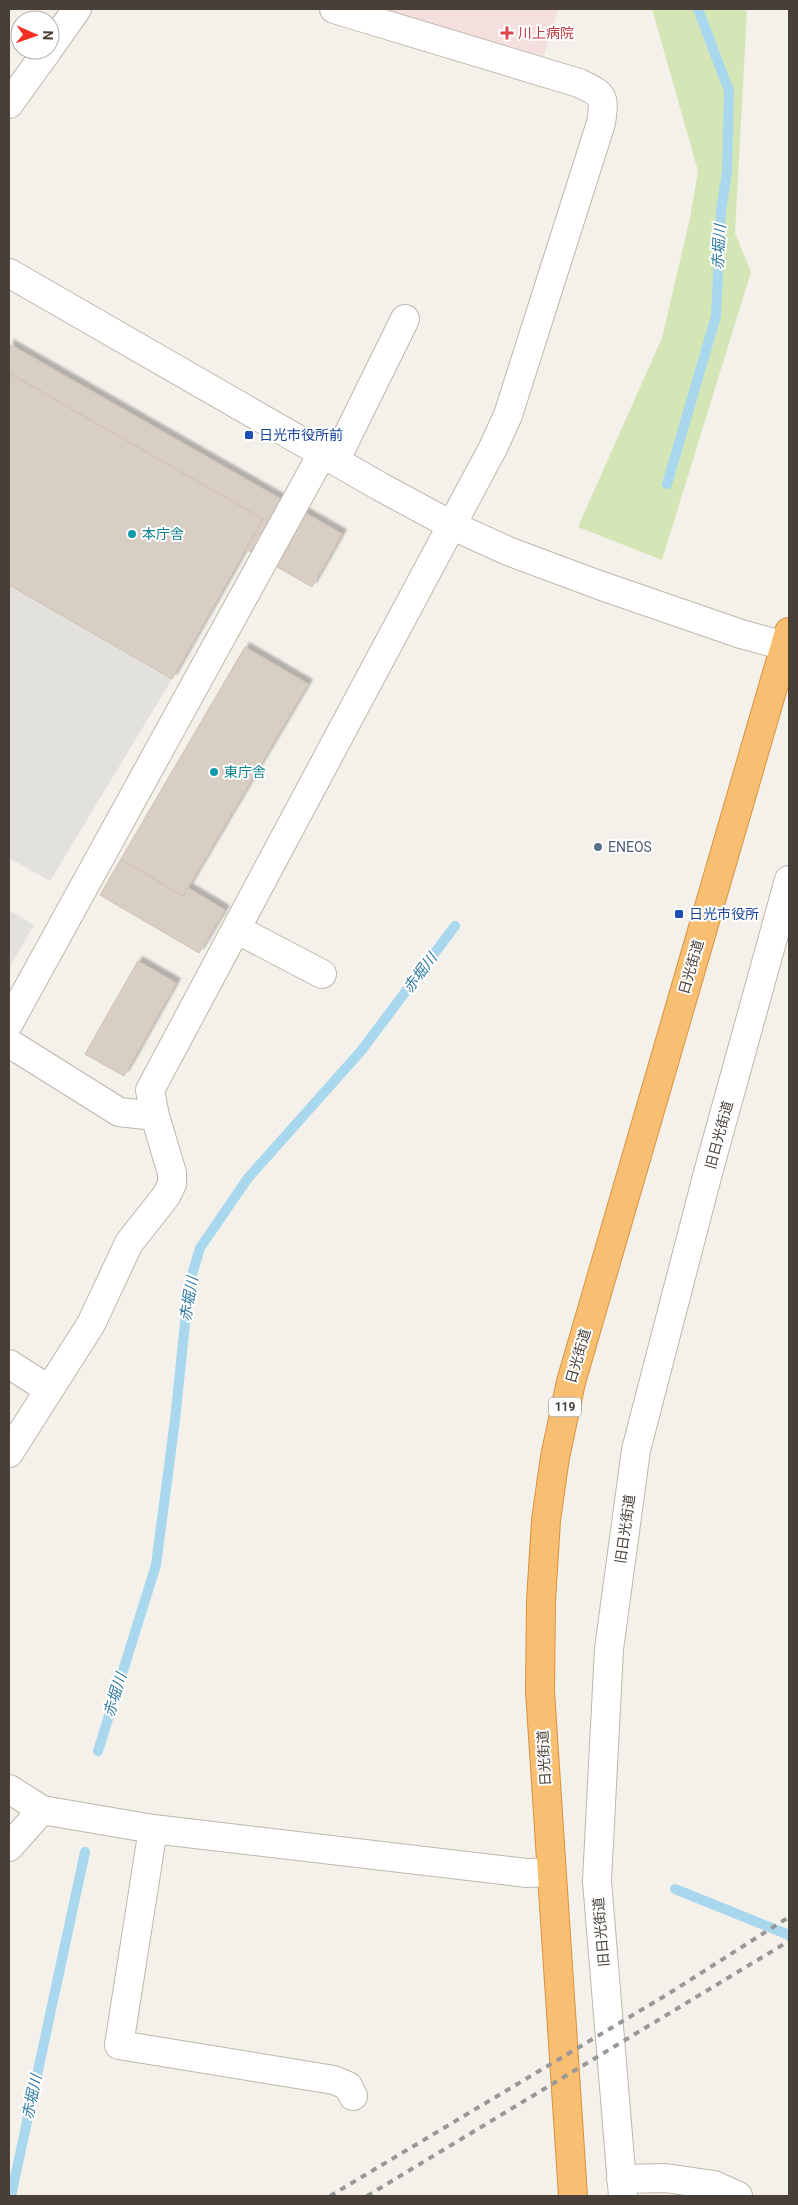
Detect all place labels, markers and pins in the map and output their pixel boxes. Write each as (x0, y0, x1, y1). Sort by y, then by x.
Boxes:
place label: 川上病院 (518, 25, 574, 41)
marker: 川上病院 (500, 26, 514, 40)
place label: 日光市役所前 (259, 427, 343, 443)
marker: 日光市役所前 (243, 429, 255, 441)
place label: 本庁舎 (142, 526, 184, 542)
marker: 本庁舎 (126, 528, 138, 540)
place label: 東庁舎 (224, 764, 266, 780)
marker: 東庁舎 (208, 766, 220, 778)
place label: ENEOS (608, 839, 652, 855)
marker: ENEOS (592, 841, 604, 853)
place label: 日光市役所 (689, 906, 759, 922)
marker: 日光市役所 (673, 908, 685, 920)

